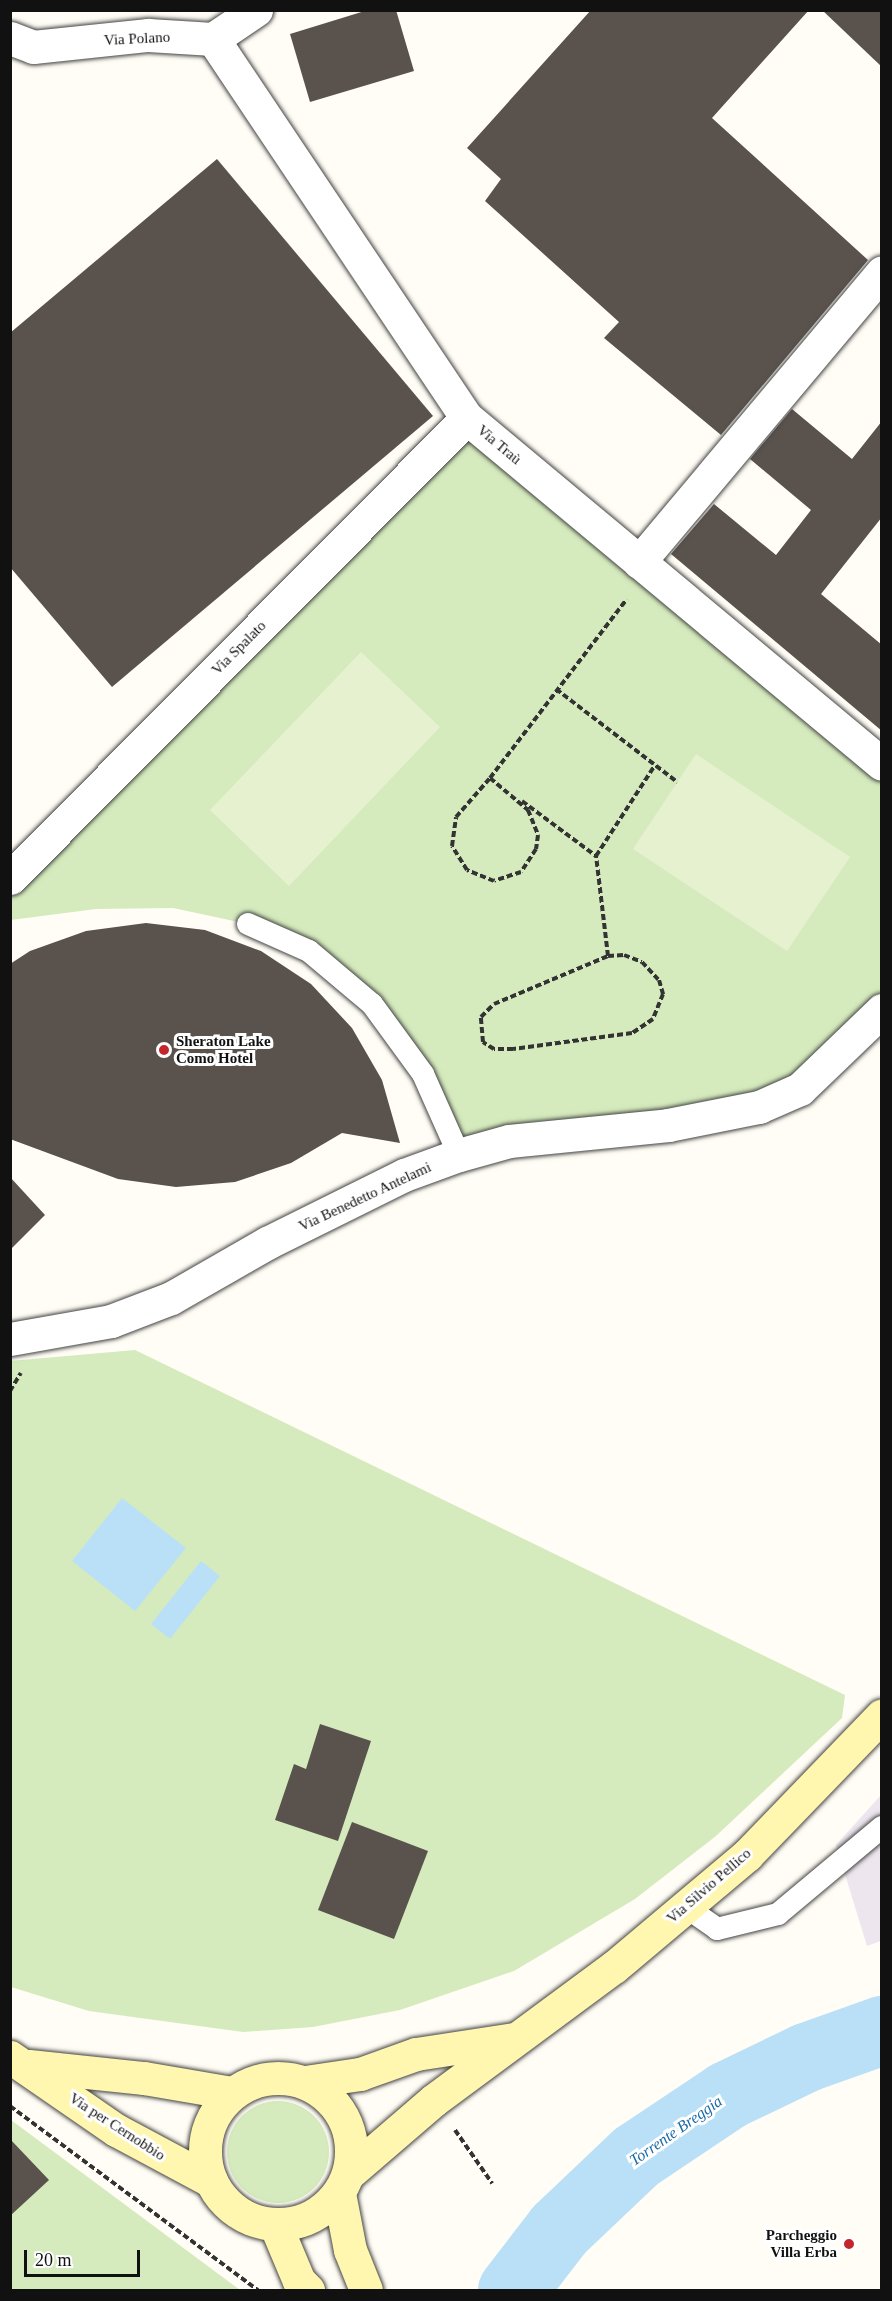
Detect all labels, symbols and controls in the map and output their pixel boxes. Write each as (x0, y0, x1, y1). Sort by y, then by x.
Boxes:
street label: Via Polano (103, 28, 171, 50)
street label: Via Traù (473, 421, 525, 469)
street label: Via Spalato (208, 617, 270, 679)
place label: Sheraton Lake Como Hotel (176, 1032, 271, 1067)
marker: Sheraton Lake Como Hotel (157, 1043, 171, 1057)
street label: Via Benedetto Antelami (296, 1158, 434, 1236)
street label: Via Silvio Pellico (663, 1845, 755, 1927)
street label: Via per Cernobbio (66, 2089, 168, 2165)
water label: Torrente Breggia (626, 2092, 726, 2170)
place label: Parcheggio Villa Erba (766, 2226, 837, 2261)
marker: Parcheggio Villa Erba (842, 2237, 856, 2251)
scale bar (27, 2238, 142, 2276)
text: 20 m (35, 2250, 72, 2270)

